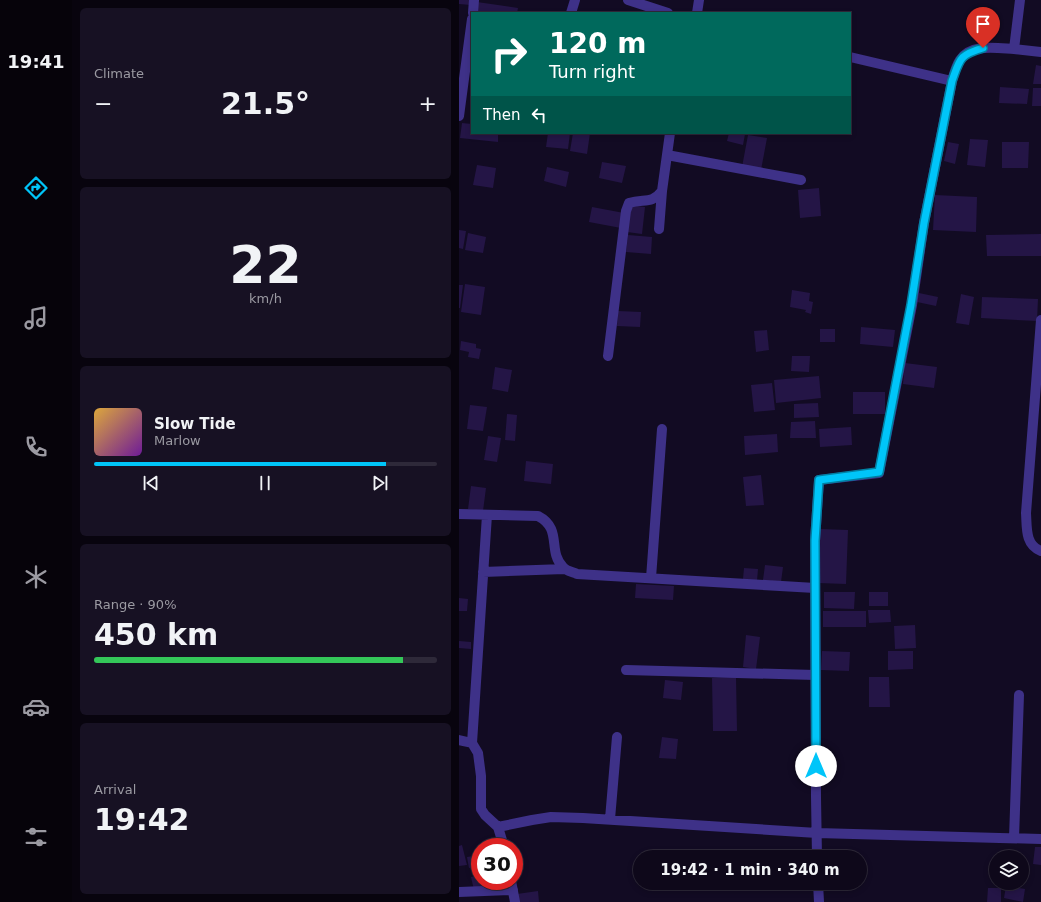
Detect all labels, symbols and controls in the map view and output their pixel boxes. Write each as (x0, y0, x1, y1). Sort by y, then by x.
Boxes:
pin (966, 7.0, 1000, 48)
icon: arrive (972, 13, 994, 35)
text: 120 m (549, 27, 646, 60)
icon: right (483, 28, 535, 80)
text: 19:41 (7, 51, 65, 72)
text: Turn right (549, 61, 635, 82)
text: Climate (94, 66, 144, 81)
text: 21.5° (221, 86, 310, 121)
text: − (94, 91, 112, 116)
text: + (419, 91, 437, 116)
icon: left (528, 104, 550, 126)
text: Then (483, 106, 520, 124)
icon: directions (22, 174, 50, 202)
text: 22 (229, 235, 302, 295)
text: km/h (249, 291, 282, 306)
icon: music (22, 304, 50, 332)
text: Slow Tide (154, 415, 236, 433)
icon: phone (22, 433, 50, 461)
text: Marlow (154, 433, 201, 448)
icon: previous (140, 472, 162, 494)
icon: pause (254, 472, 276, 494)
icon: next (369, 472, 391, 494)
icon: climate (22, 563, 50, 591)
text: Range · 90% (94, 597, 177, 612)
text: 450 km (94, 617, 218, 652)
icon: car (22, 693, 50, 721)
position arrow (795, 745, 837, 787)
text: Arrival (94, 782, 136, 797)
text: 19:42 (94, 802, 190, 837)
icon: filters (22, 823, 50, 851)
speed limit sign: 30 (471, 838, 523, 890)
map controls (989, 850, 1029, 890)
button: layers (989, 850, 1029, 890)
text: 19:42 · 1 min · 340 m (660, 861, 840, 879)

